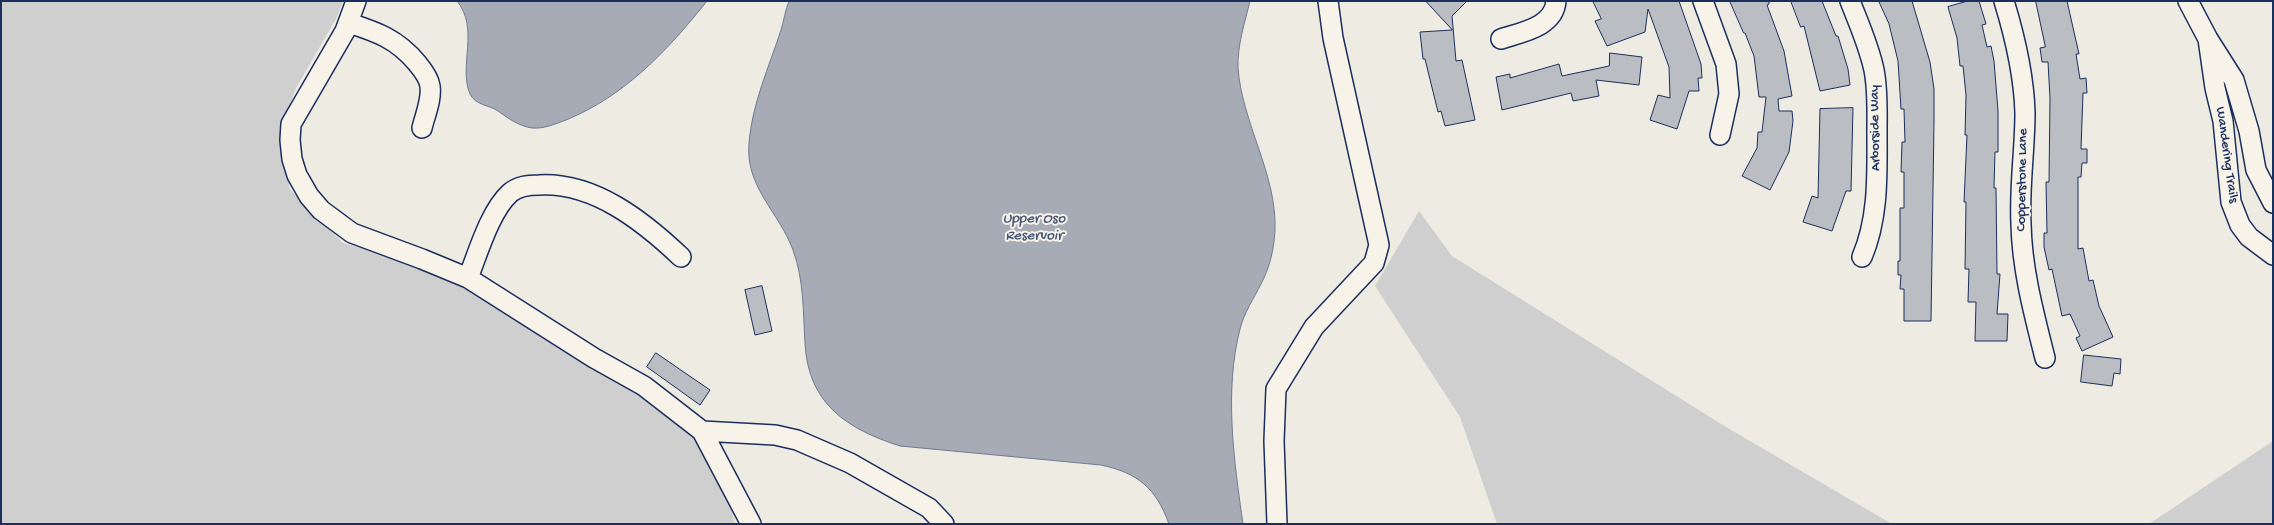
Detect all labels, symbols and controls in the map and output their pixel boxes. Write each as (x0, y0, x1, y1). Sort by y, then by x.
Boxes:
street label: Arborside Way (1867, 85, 1885, 171)
street label: Wandering Trails (2211, 106, 2241, 204)
street label: Copperstone Lane (2014, 128, 2032, 232)
water label: Upper Oso Reservoir (1003, 211, 1065, 246)

